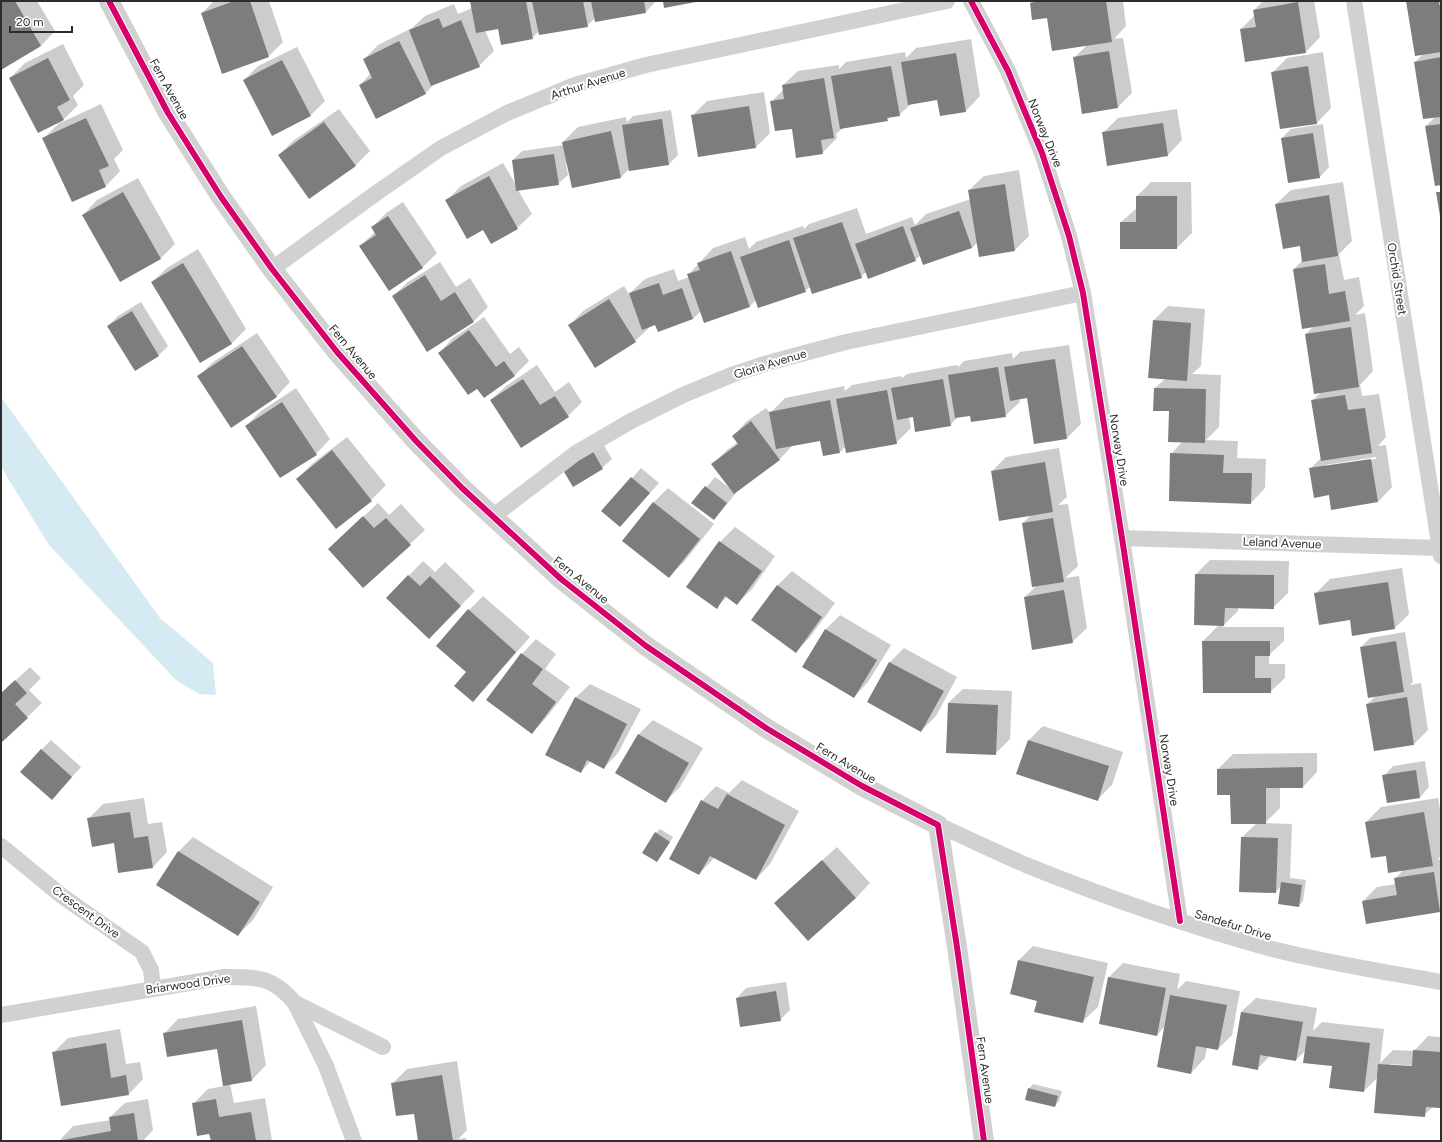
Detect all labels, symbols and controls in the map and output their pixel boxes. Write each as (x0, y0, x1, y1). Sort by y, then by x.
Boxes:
scale bar (10, 8, 72, 34)
text: 20 m (16, 15, 44, 29)
street label: Fern Avenue (147, 56, 192, 122)
street label: Arthur Avenue (549, 65, 628, 103)
street label: Norway Drive (1025, 97, 1065, 170)
street label: Orchid Street (1384, 242, 1410, 317)
street label: Fern Avenue (326, 322, 380, 383)
street label: Gloria Avenue (732, 346, 808, 382)
street label: Norway Drive (1106, 413, 1132, 487)
street label: Leland Avenue (1242, 535, 1322, 551)
street label: Fern Avenue (550, 553, 612, 607)
street label: Norway Drive (1156, 733, 1182, 807)
street label: Fern Avenue (814, 740, 879, 787)
street label: Crescent Drive (50, 883, 123, 941)
street label: Sandefur Drive (1193, 907, 1274, 943)
street label: Briarwood Drive (145, 971, 232, 997)
street label: Fern Avenue (973, 1036, 997, 1105)

